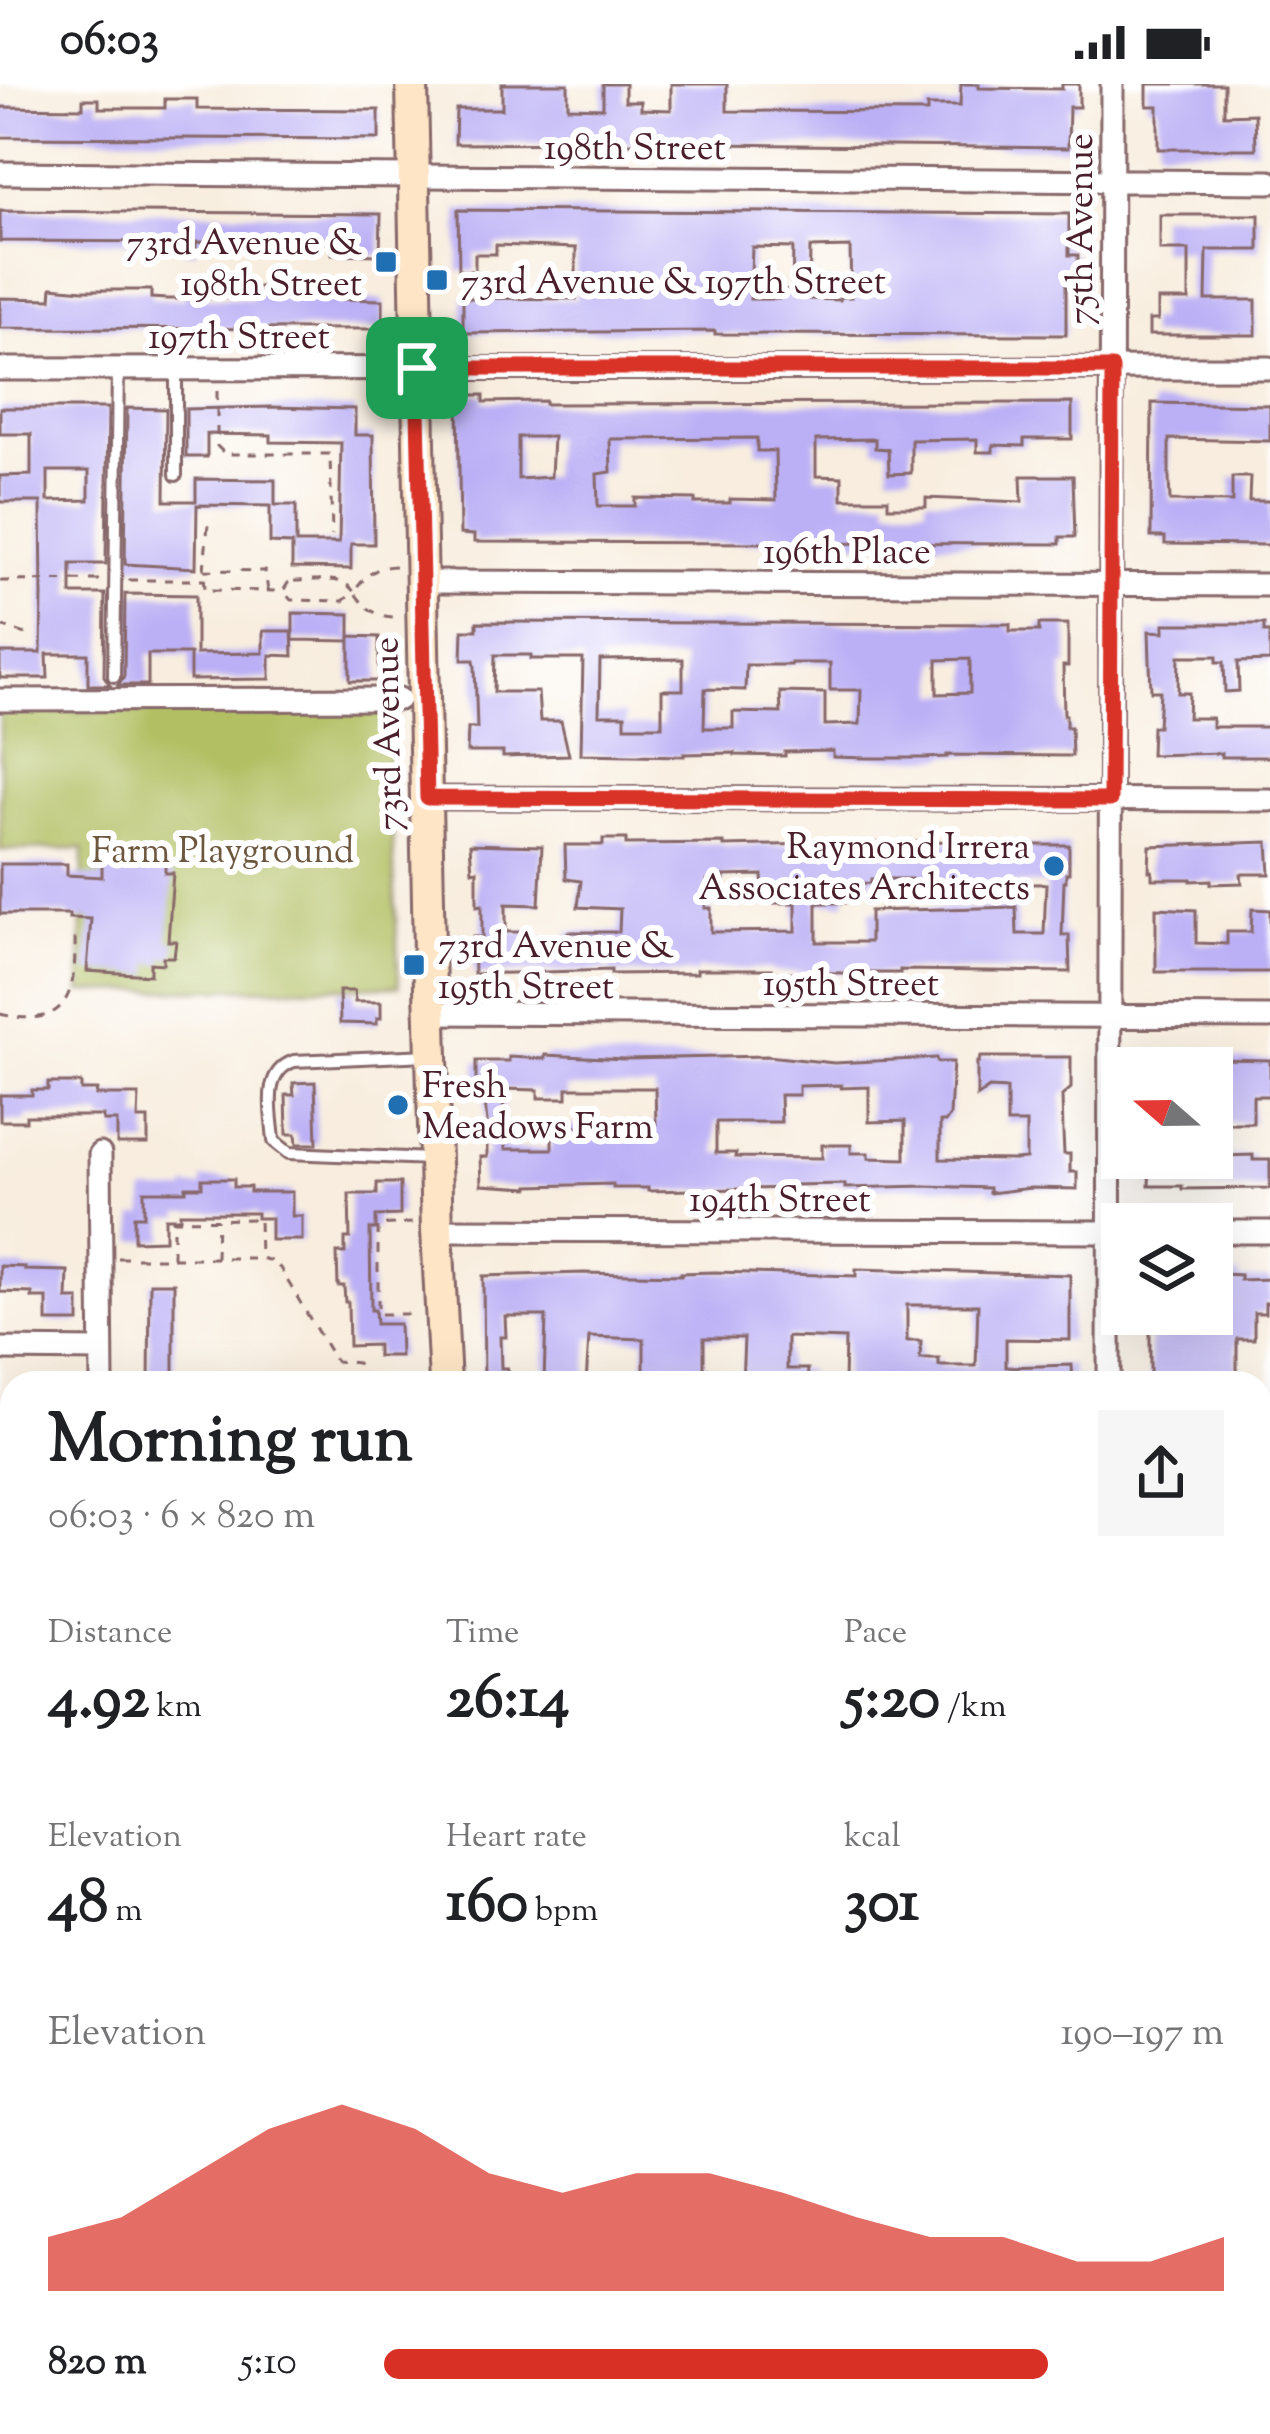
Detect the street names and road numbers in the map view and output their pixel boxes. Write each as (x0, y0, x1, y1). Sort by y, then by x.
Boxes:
street label: 198th Street (544, 124, 726, 176)
street label: 75th Avenue (1057, 133, 1109, 325)
street label: 197th Street (148, 313, 330, 365)
street label: 196th Place (763, 528, 931, 580)
street label: 73rd Avenue (362, 636, 418, 831)
street label: 195th Street (763, 960, 939, 1012)
street label: 194th Street (689, 1176, 871, 1228)

